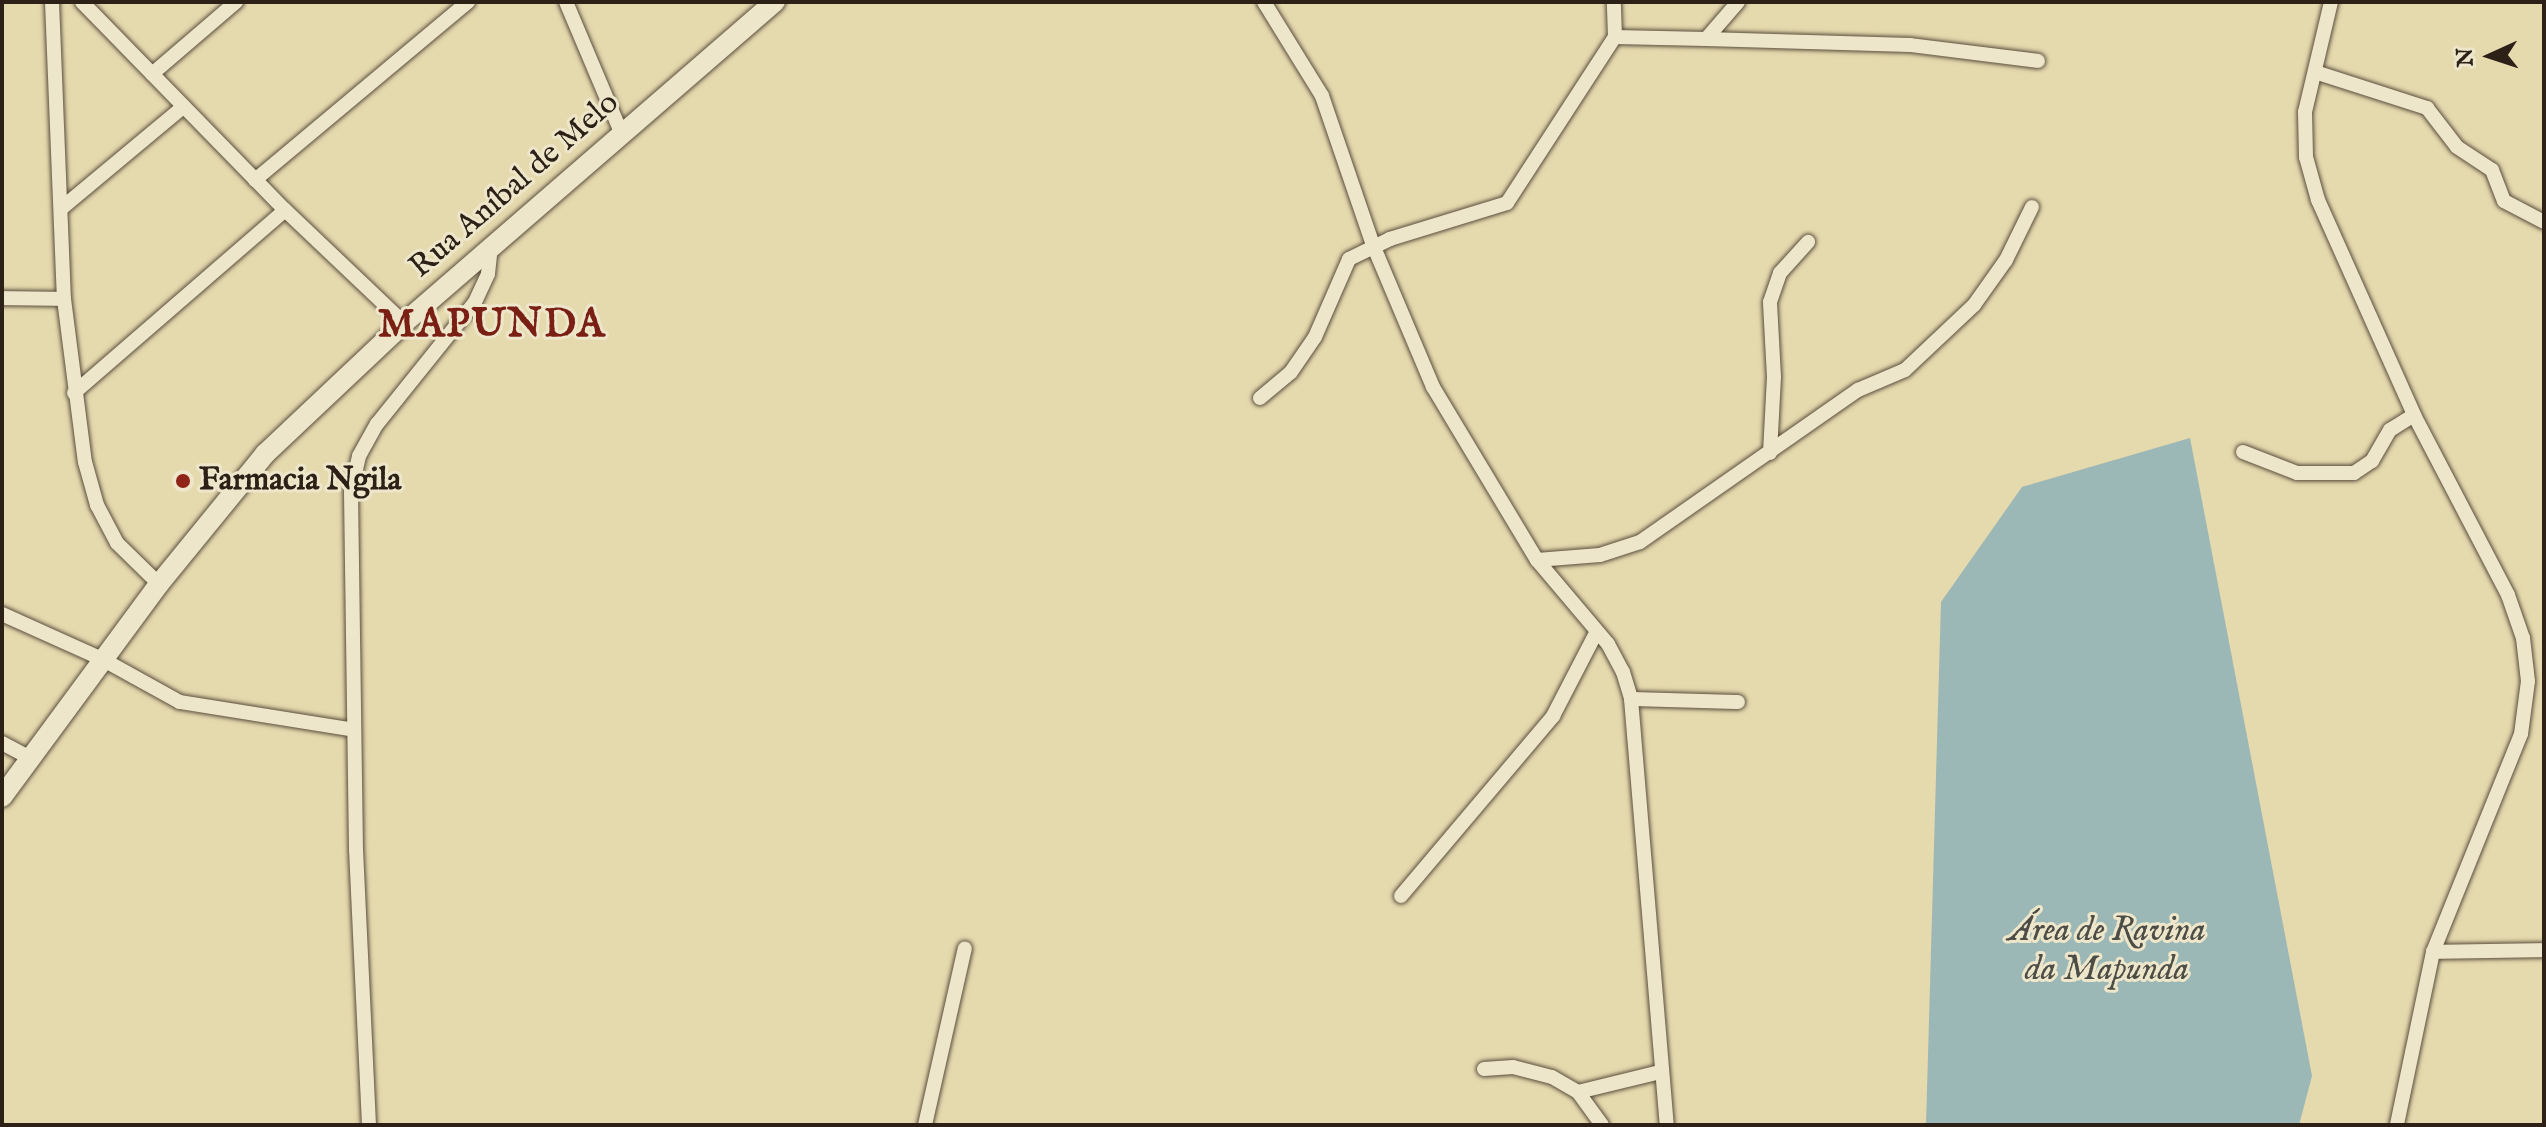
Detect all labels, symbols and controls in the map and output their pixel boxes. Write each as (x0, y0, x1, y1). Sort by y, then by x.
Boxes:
north arrow (2450, 16, 2530, 96)
text: N (2452, 47, 2481, 68)
street label: Rua Aníbal de Melo (403, 85, 627, 287)
district label: MAPUNDA (378, 302, 606, 350)
place label: Farmacia Ngila (199, 462, 401, 500)
marker: Farmacia Ngila (174, 472, 192, 490)
water label: Área de Ravina da Mapunda (2008, 910, 2206, 990)

